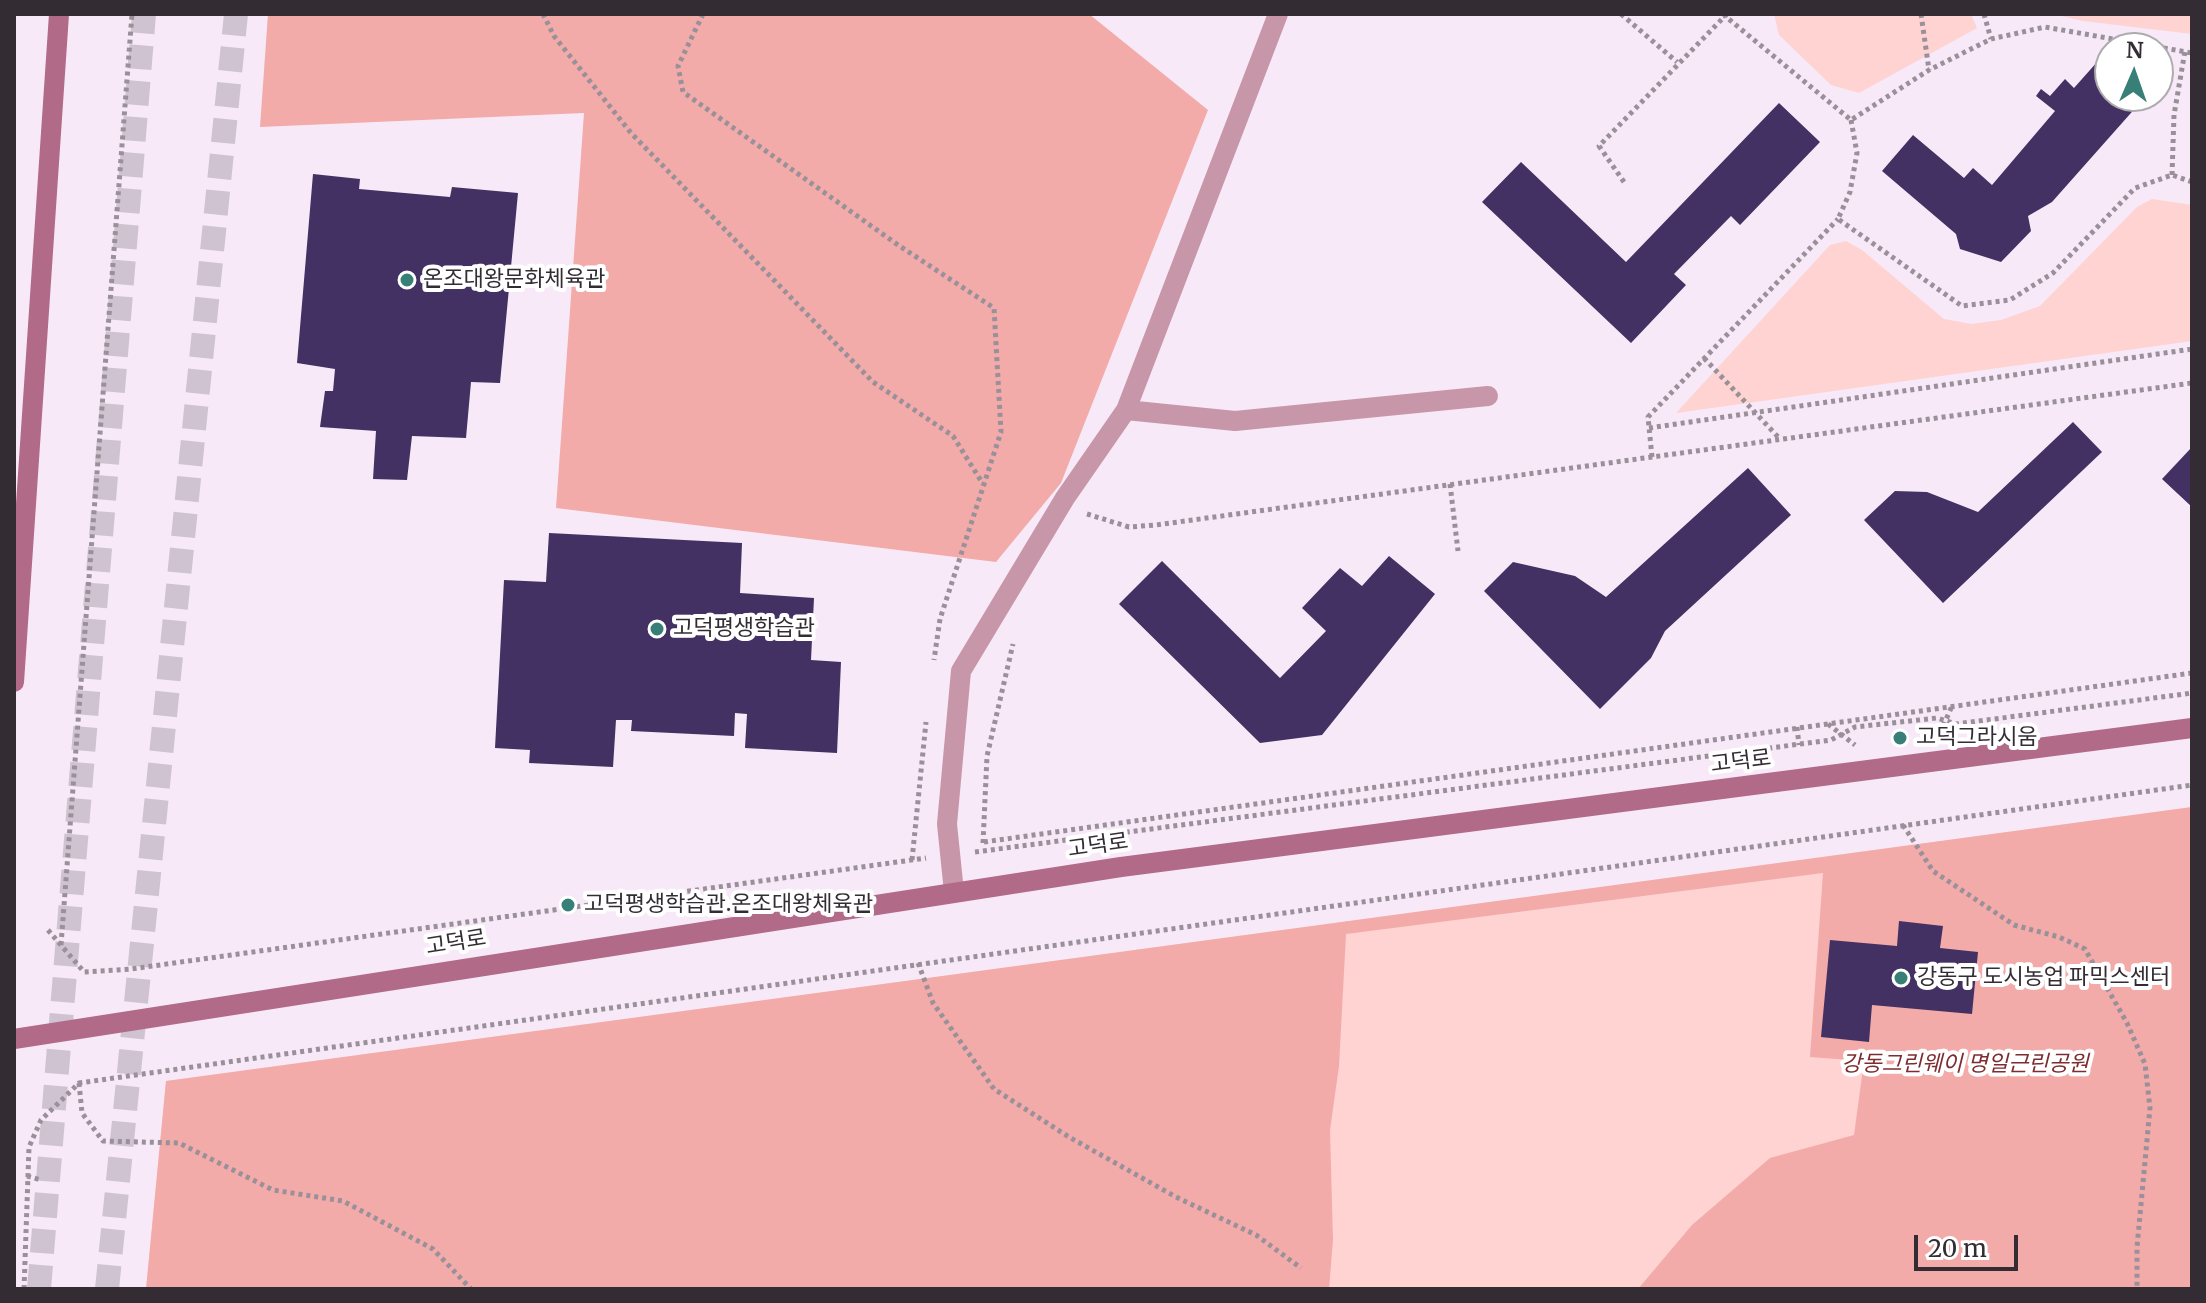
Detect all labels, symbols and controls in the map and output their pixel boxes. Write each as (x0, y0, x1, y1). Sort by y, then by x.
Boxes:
north arrow (2094, 32, 2174, 112)
text: N (2126, 36, 2144, 64)
place label: 온조대왕문화체육관 (423, 267, 605, 293)
marker: 온조대왕문화체육관 (398, 271, 416, 289)
place label: 고덕평생학습관 (673, 616, 815, 642)
marker: 고덕평생학습관 (648, 620, 666, 638)
place label: 고덕그라시움 (1916, 725, 2037, 751)
marker: 고덕그라시움 (1891, 729, 1909, 747)
street label: 고덕로 (1709, 745, 1773, 779)
street label: 고덕로 (1066, 829, 1130, 863)
place label: 고덕평생학습관.온조대왕체육관 (584, 892, 873, 918)
marker: 고덕평생학습관.온조대왕체육관 (559, 896, 577, 914)
street label: 고덕로 (424, 925, 488, 961)
place label: 강동구 도시농업 파믹스센터 (1917, 965, 2170, 991)
marker: 강동구 도시농업 파믹스센터 (1892, 969, 1910, 987)
park label: 강동그린웨이 명일근린공원 (1841, 1052, 2089, 1078)
scale bar (1918, 1219, 2022, 1269)
text: 20 m (1928, 1233, 1987, 1264)

